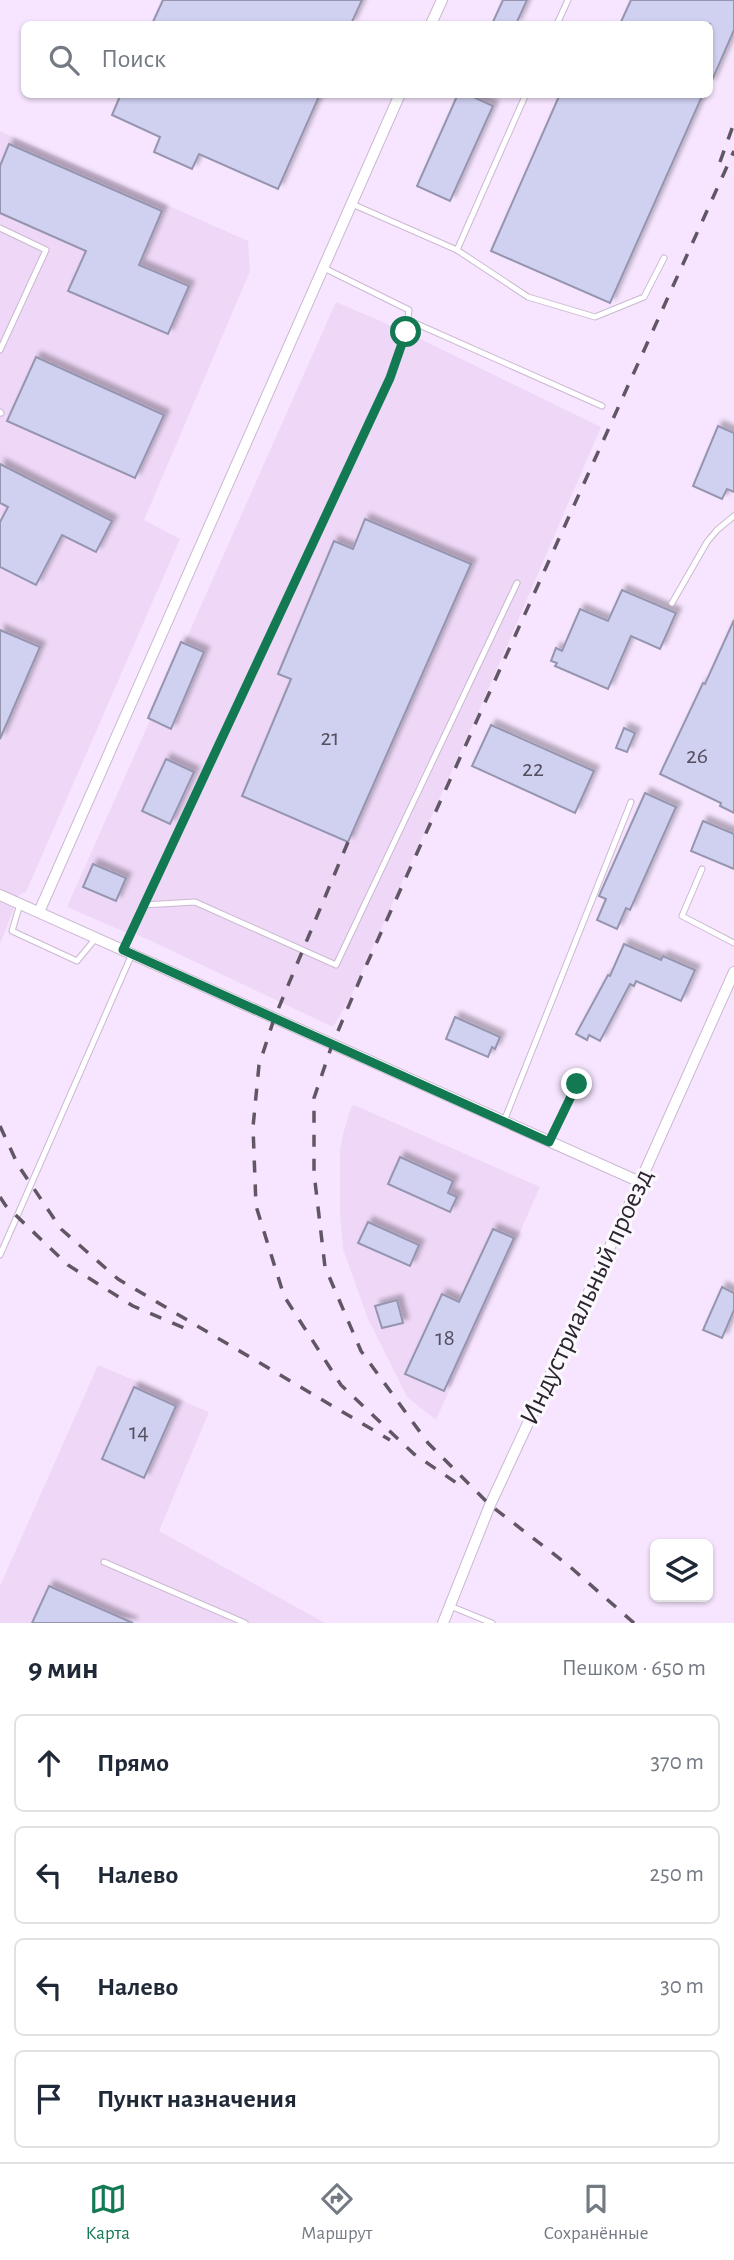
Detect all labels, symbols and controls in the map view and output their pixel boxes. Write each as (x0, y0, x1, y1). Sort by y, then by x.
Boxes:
search box (21, 21, 713, 98)
icon: search (45, 41, 83, 79)
text: Поиск (101, 46, 166, 72)
route start (390, 316, 421, 347)
house number: 21 (320, 726, 340, 750)
house number: 26 (686, 744, 708, 768)
house number: 22 (522, 757, 544, 781)
route end (561, 1068, 592, 1099)
street label: Индустриальный проезд (515, 1165, 659, 1429)
house number: 18 (435, 1326, 455, 1350)
house number: 14 (129, 1420, 149, 1444)
map controls (650, 1539, 713, 1602)
button: layers (650, 1539, 713, 1602)
text: 9 мин (28, 1654, 99, 1684)
text: Пешком · 650 m (562, 1657, 706, 1680)
icon: ahead (30, 1744, 68, 1782)
text: Прямо (97, 1750, 169, 1776)
text: 370 m (651, 1751, 704, 1774)
icon: left (30, 1856, 68, 1894)
text: Налево (97, 1862, 178, 1888)
text: 250 m (650, 1863, 704, 1886)
icon: left (30, 1968, 68, 2006)
text: Налево (97, 1974, 178, 2000)
text: 30 m (660, 1975, 704, 1998)
icon: arrive (30, 2080, 68, 2118)
text: Пункт назначения (97, 2086, 297, 2112)
tab: Карта (86, 2180, 130, 2245)
tab: Маршрут (301, 2180, 372, 2245)
tab: Сохранённые (543, 2180, 648, 2245)

